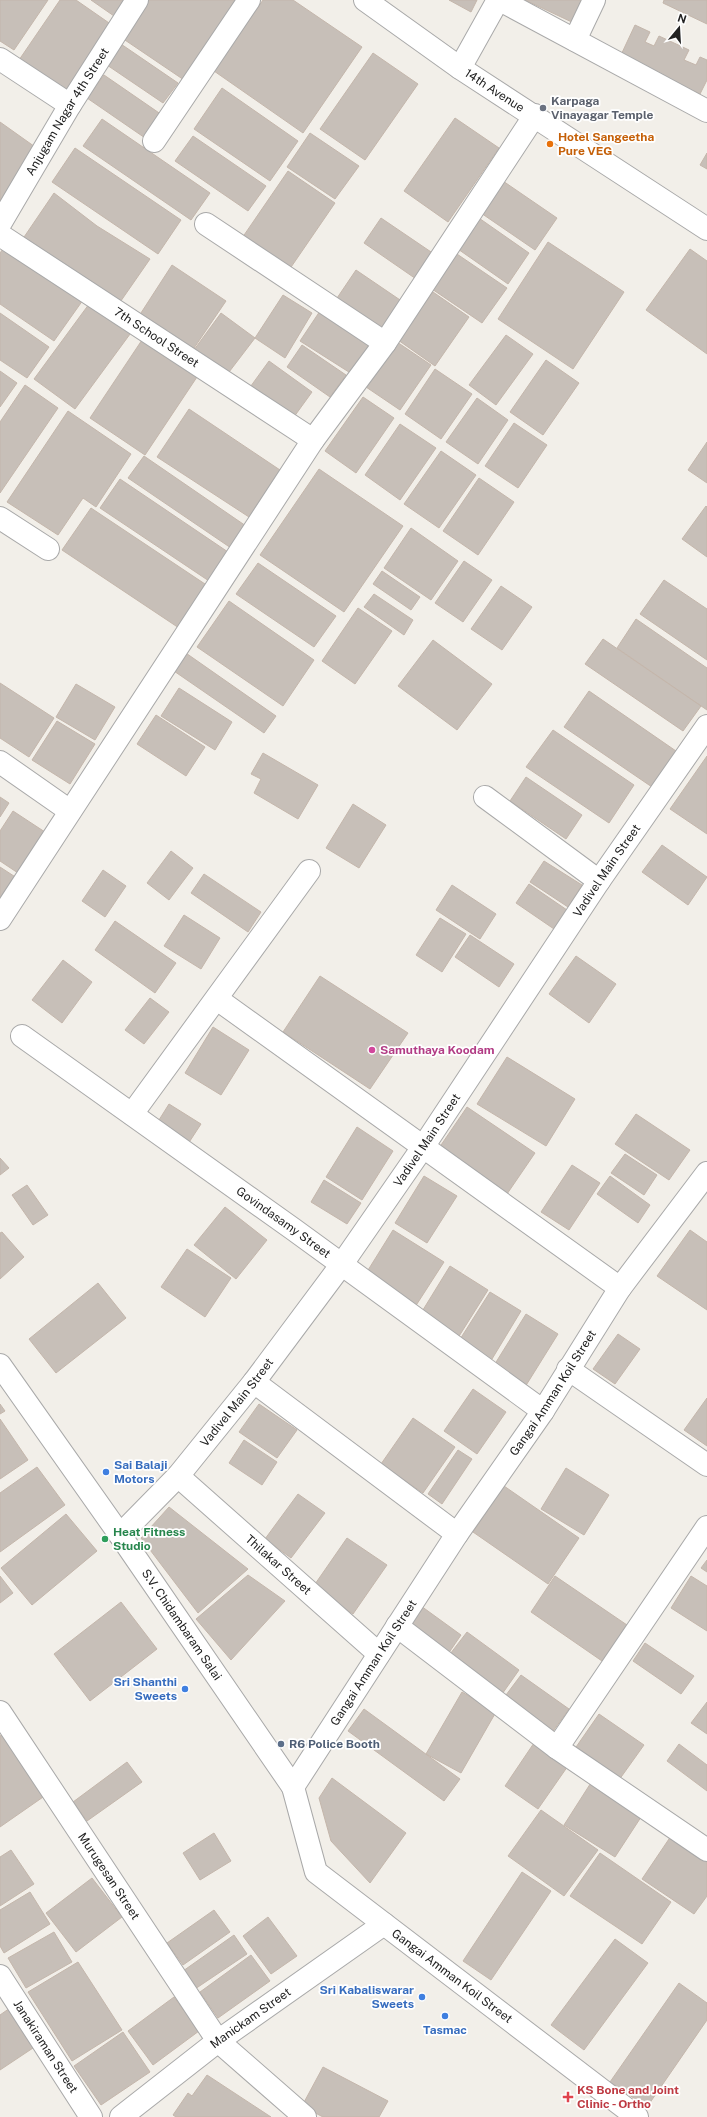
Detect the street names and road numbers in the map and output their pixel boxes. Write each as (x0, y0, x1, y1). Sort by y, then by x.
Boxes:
street label: Anjugam Nagar 4th Street (23, 45, 112, 178)
street label: 14th Avenue (462, 66, 527, 115)
street label: 7th School Street (111, 305, 202, 370)
street label: Vadivel Main Street (570, 821, 643, 920)
street label: Vadivel Main Street (391, 1091, 463, 1189)
street label: Govindasamy Street (234, 1184, 333, 1261)
street label: Gangai Amman Koil Street (507, 1327, 599, 1459)
street label: Vadivel Main Street (198, 1355, 276, 1449)
street label: Thilakar Street (243, 1532, 314, 1598)
street label: S.V. Chidambaram Salai (139, 1567, 225, 1683)
street label: Gangai Amman Koil Street (328, 1597, 420, 1728)
street label: Murugesan Street (75, 1830, 143, 1922)
street label: Gangai Amman Koil Street (389, 1926, 515, 2026)
street label: Manickam Street (208, 1985, 294, 2051)
street label: Janakiraman Street (10, 1998, 81, 2096)

